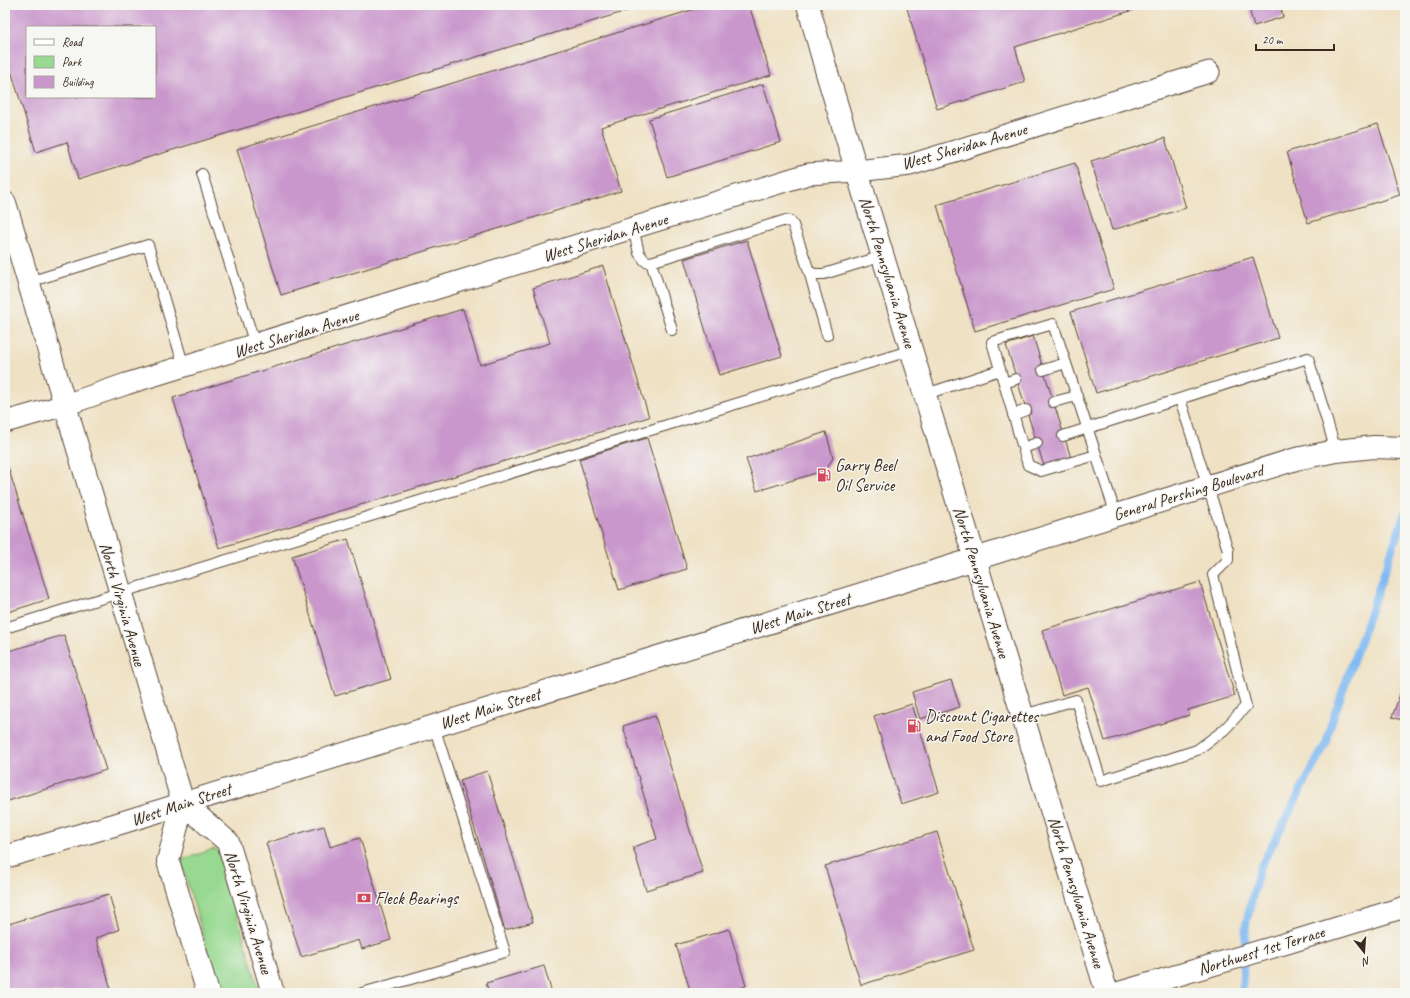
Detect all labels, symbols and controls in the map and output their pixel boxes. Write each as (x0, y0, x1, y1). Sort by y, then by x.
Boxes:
legend (26, 26, 156, 98)
scale bar (1256, 26, 1334, 52)
text: 20 m (1262, 32, 1284, 48)
text: Road (62, 34, 84, 50)
text: Park (62, 54, 83, 70)
text: Building (62, 74, 94, 90)
street label: West Sheridan Avenue (899, 118, 1031, 174)
street label: North Pennsylvania Avenue (855, 194, 921, 352)
street label: West Sheridan Avenue (540, 208, 671, 266)
street label: West Sheridan Avenue (231, 304, 362, 362)
place label: Garry Beel Oil Service (835, 455, 899, 496)
street label: General Pershing Boulevard (1111, 459, 1268, 525)
fuel station icon: Garry Beel Oil Service (816, 467, 832, 483)
street label: North Pennsylvania Avenue (949, 504, 1015, 662)
street label: North Virginia Avenue (95, 540, 151, 670)
street label: West Main Street (747, 588, 855, 639)
street label: West Main Street (437, 683, 545, 734)
place label: Discount Cigarettes and Food Store (925, 706, 1040, 747)
fuel station icon: Discount Cigarettes and Food Store (906, 718, 922, 734)
street label: West Main Street (129, 778, 236, 831)
street label: North Pennsylvania Avenue (1044, 814, 1110, 972)
street label: North Virginia Avenue (220, 848, 278, 978)
place label: Fleck Bearings (375, 888, 460, 909)
bank icon: Fleck Bearings (356, 890, 372, 906)
street label: Northwest 1st Terrace (1195, 921, 1328, 980)
north arrow (1344, 932, 1384, 972)
text: N (1360, 954, 1372, 970)

